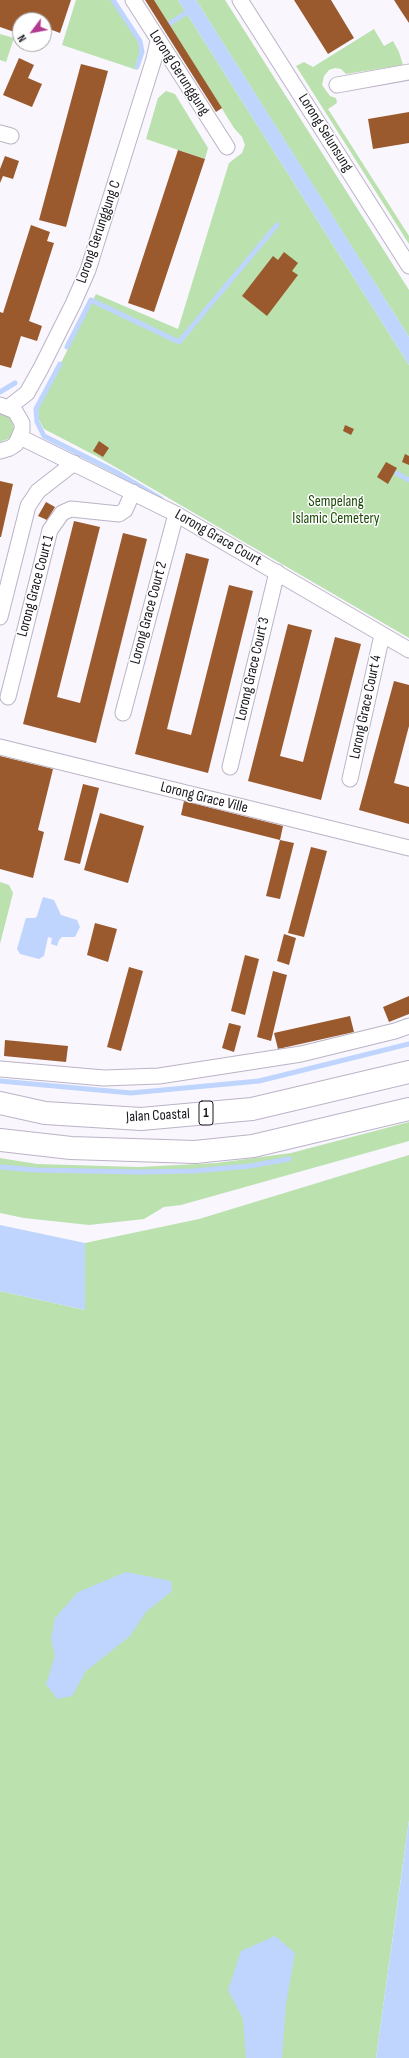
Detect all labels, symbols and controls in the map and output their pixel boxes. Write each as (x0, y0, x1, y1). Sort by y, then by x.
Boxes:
north arrow (12, 12, 52, 52)
street label: Lorong Gerunggung (145, 27, 213, 119)
text: N (15, 32, 29, 44)
street label: Lorong Selunsung (294, 91, 356, 175)
street label: Lorong Gerunggung C (73, 178, 125, 286)
park label: Sempelang Islamic Cemetery (292, 493, 380, 528)
street label: Lorong Grace Court (171, 506, 265, 570)
street label: Lorong Grace Court 1 (14, 533, 58, 639)
street label: Lorong Grace Court 2 (127, 560, 171, 666)
street label: Lorong Grace Court 3 (232, 615, 274, 723)
street label: Lorong Grace Court 4 (346, 653, 386, 761)
street label: Lorong Grace Ville (158, 778, 250, 818)
road number: 1 (199, 1101, 213, 1125)
street label: Jalan Coastal (126, 1105, 190, 1127)

